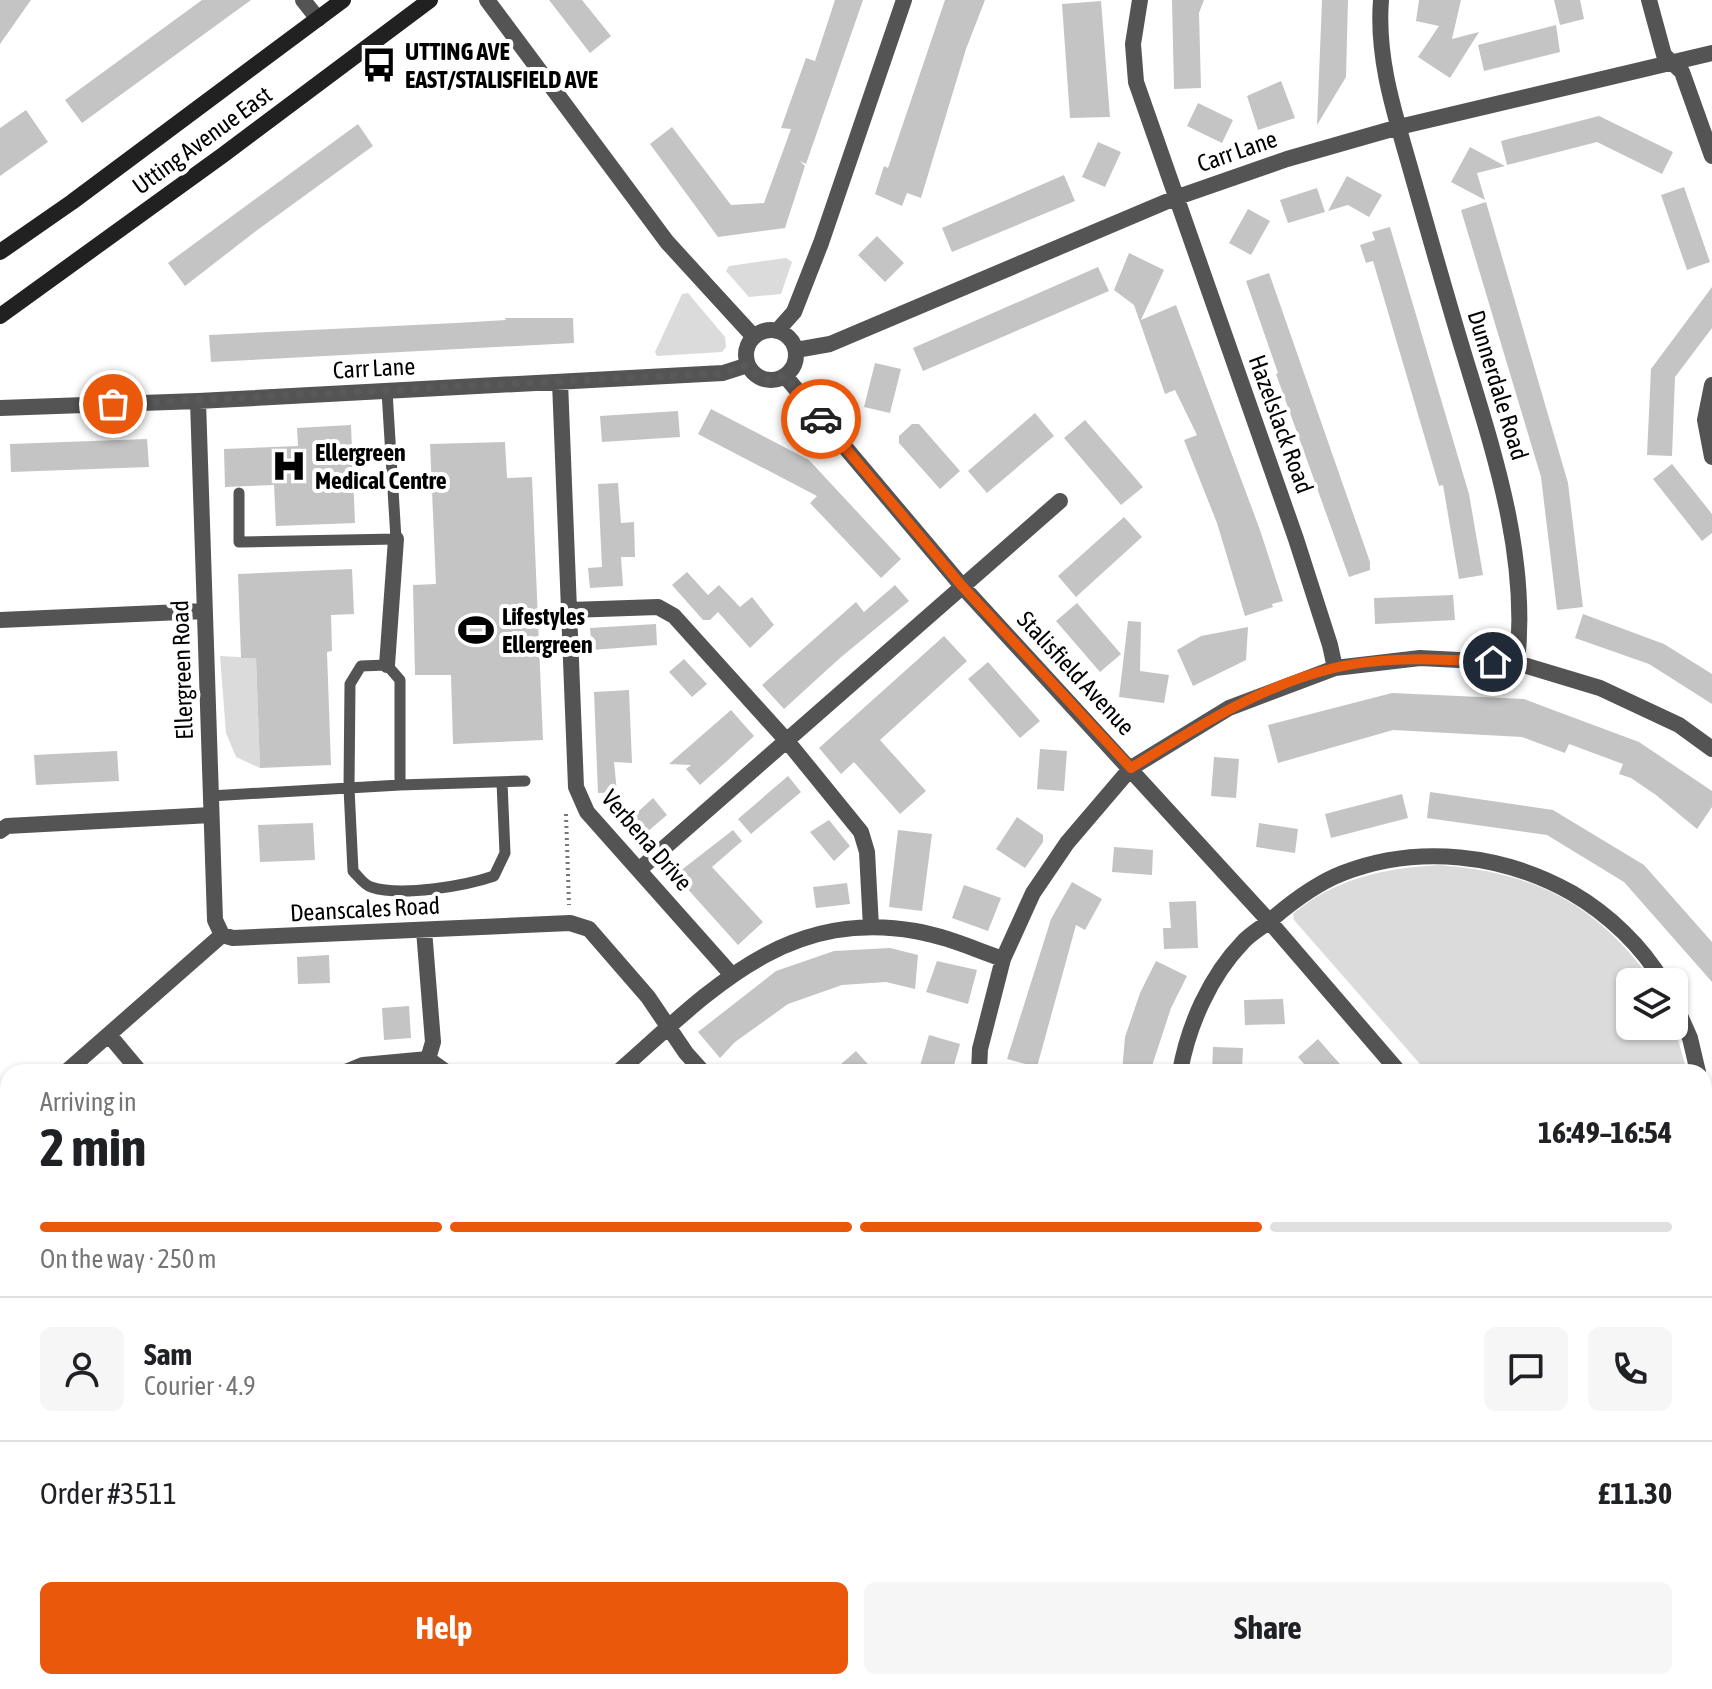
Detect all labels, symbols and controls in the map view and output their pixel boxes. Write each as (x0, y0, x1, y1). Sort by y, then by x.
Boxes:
place label: UTTING AVE EAST/STALISFIELD AVE (405, 38, 598, 93)
bus stop icon: UTTING AVE EAST/STALISFIELD AVE (360, 46, 398, 84)
street label: Utting Avenue East (127, 80, 277, 199)
street label: Carr Lane (1194, 125, 1280, 177)
street label: Dunnerdale Road (1462, 307, 1534, 463)
street label: Hazelslack Road (1243, 351, 1319, 497)
street label: Carr Lane (332, 352, 416, 384)
pin (79, 370, 147, 438)
courier (781, 379, 861, 459)
icon: bag (91, 382, 135, 426)
icon: car (799, 397, 843, 441)
place label: Ellergreen Medical Centre (315, 439, 447, 494)
hospital icon: Ellergreen Medical Centre (270, 447, 308, 485)
street label: Ellergreen Road (166, 600, 198, 740)
place label: Lifestyles Ellergreen (502, 603, 593, 658)
street label: Stalisfield Avenue (1012, 606, 1140, 740)
sports icon: Lifestyles Ellergreen (457, 611, 495, 649)
pin (1459, 628, 1527, 696)
icon: home (1471, 640, 1515, 684)
street label: Verbena Drive (596, 784, 698, 896)
street label: Deanscales Road (289, 892, 441, 926)
map controls (1616, 968, 1688, 1040)
button: layers (1616, 968, 1688, 1040)
text: Arriving in (40, 1087, 137, 1117)
text: 16:49–16:54 (1538, 1115, 1672, 1149)
text: 2 min (40, 1117, 146, 1177)
text: On the way · 250 m (40, 1244, 217, 1274)
button: person (40, 1327, 124, 1411)
button: chat (1484, 1327, 1568, 1411)
button: phone (1588, 1327, 1672, 1411)
text: Sam (144, 1337, 192, 1371)
text: Courier · 4.9 (144, 1371, 255, 1401)
text: Order #3511 (40, 1476, 177, 1510)
text: £11.30 (1598, 1476, 1672, 1510)
button: Help (40, 1582, 848, 1674)
button: Share (864, 1582, 1672, 1674)

